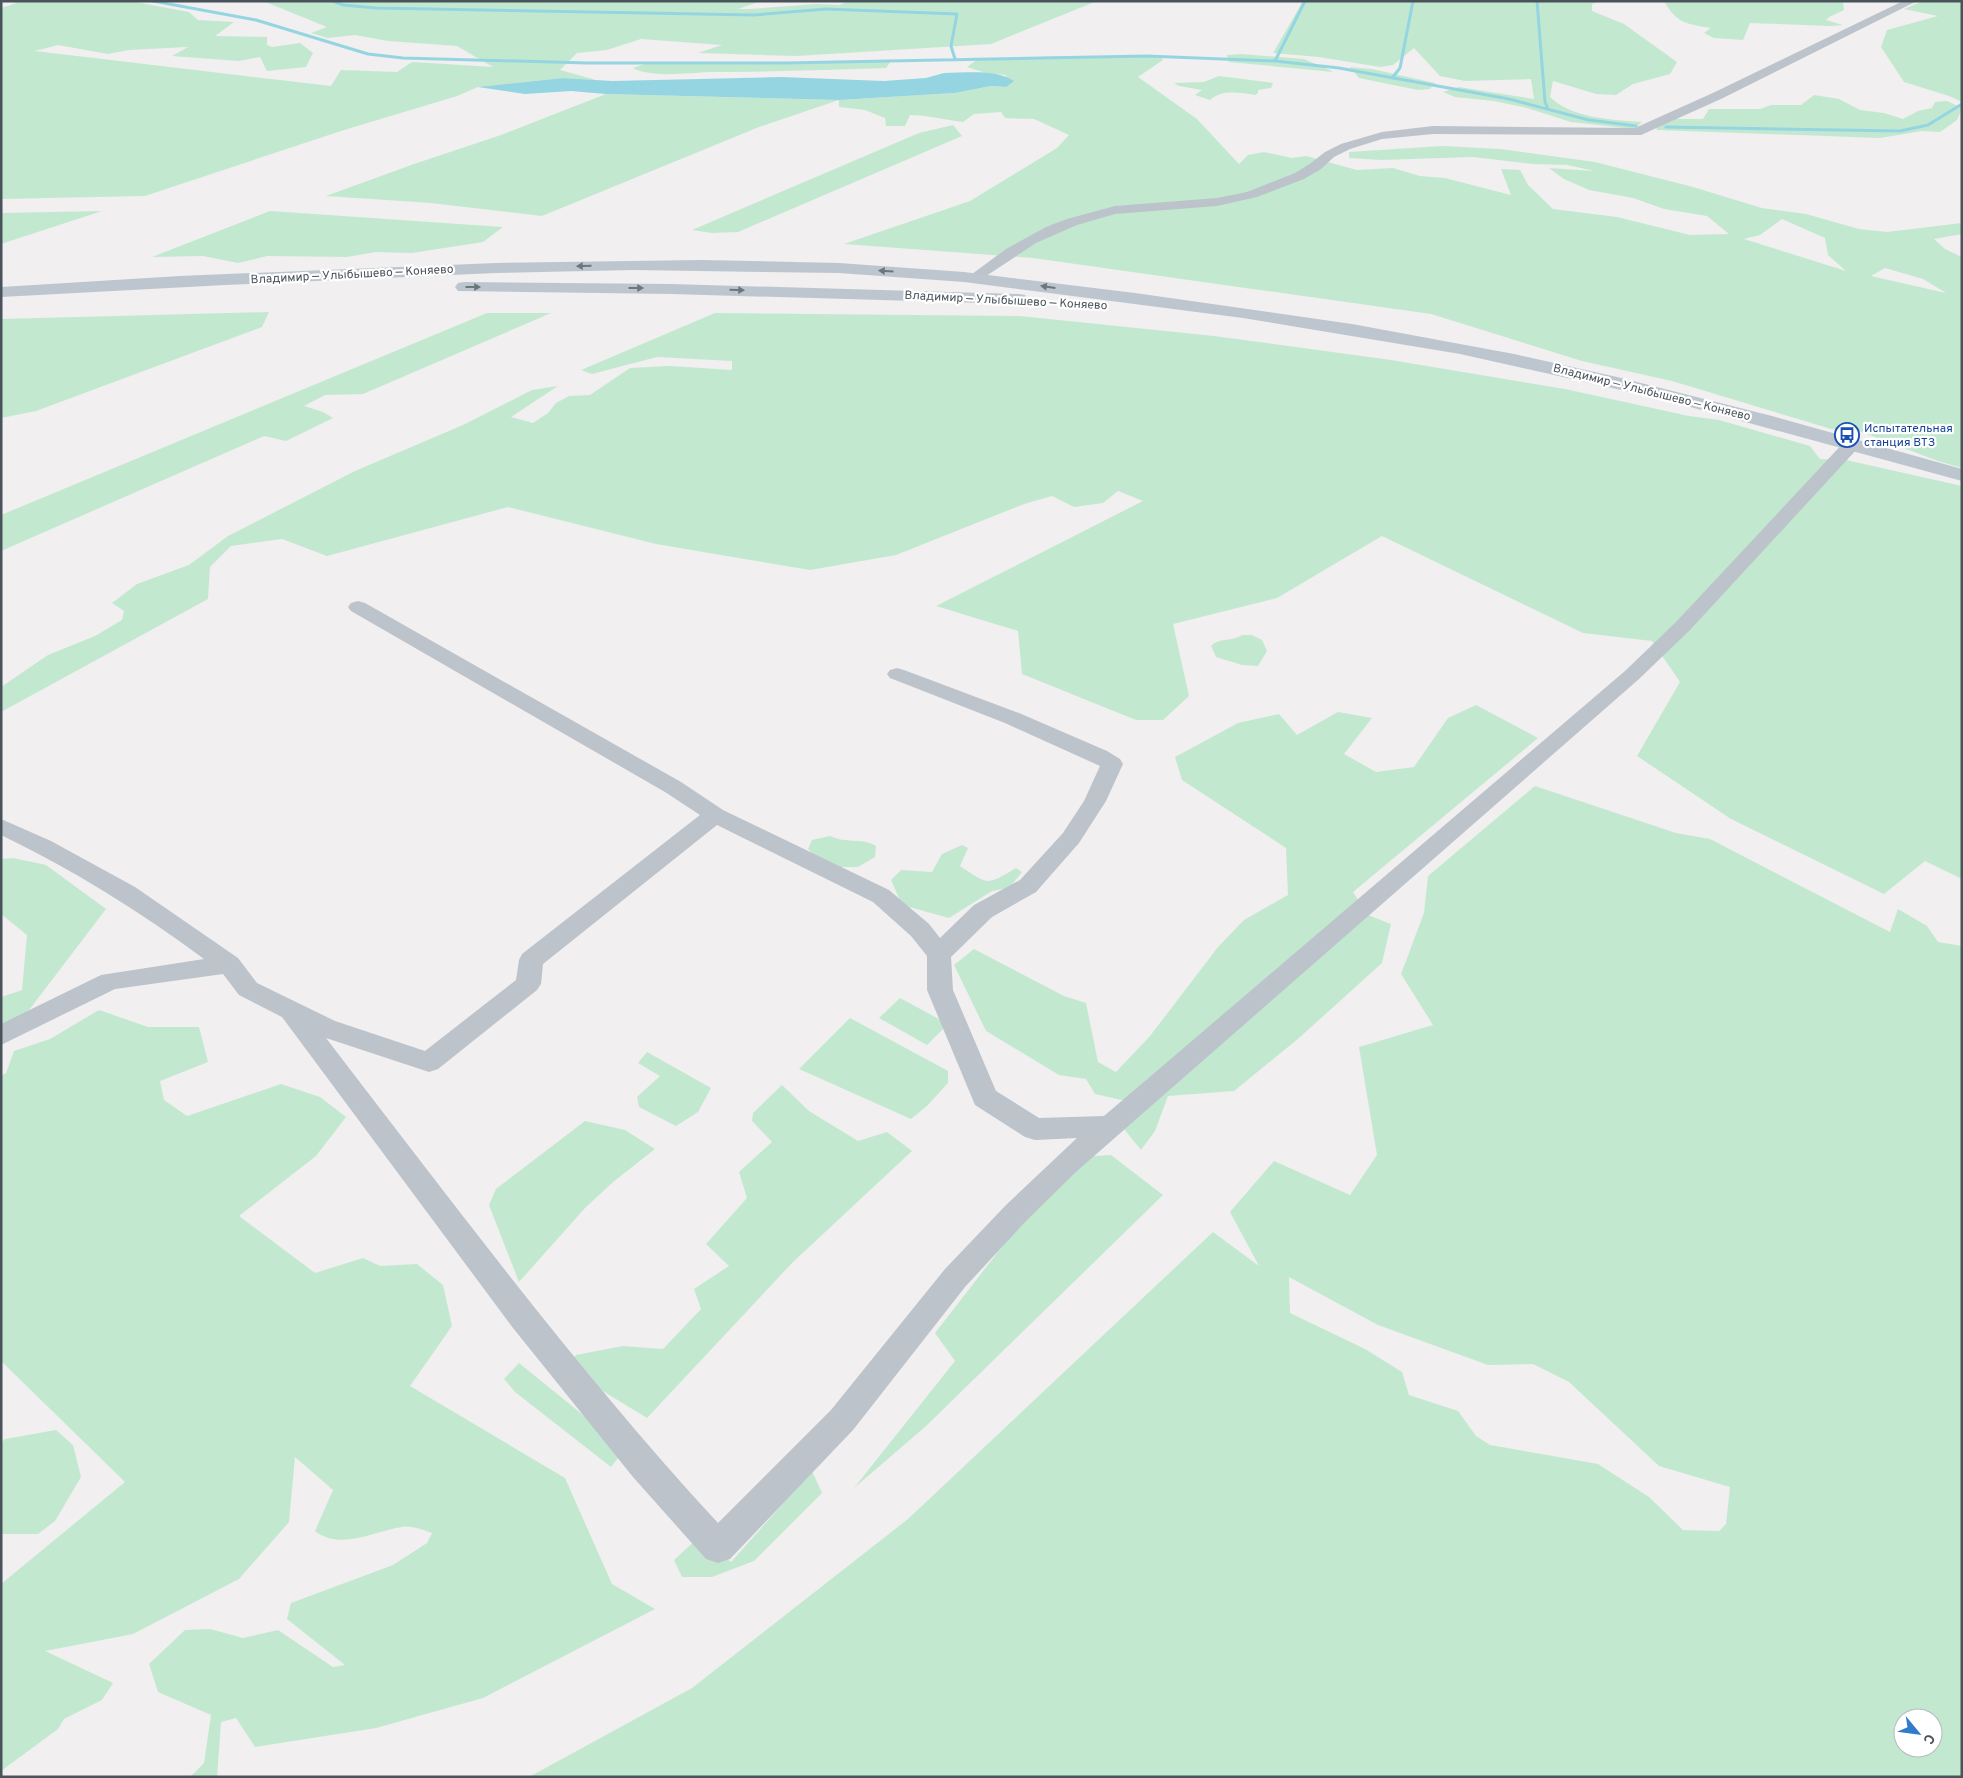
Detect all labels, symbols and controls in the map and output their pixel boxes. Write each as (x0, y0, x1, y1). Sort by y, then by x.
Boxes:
street label: Владимир — Улыбышево — Коняево (250, 262, 454, 288)
one-way arrow (575, 262, 591, 270)
one-way arrow (878, 266, 894, 274)
one-way arrow (466, 283, 482, 291)
one-way arrow (1040, 283, 1056, 291)
one-way arrow (628, 284, 644, 292)
one-way arrow (730, 287, 746, 295)
street label: Владимир — Улыбышево — Коняево (904, 288, 1108, 314)
street label: Владимир — Улыбышево — Коняево (1551, 361, 1753, 425)
place label: Испытательная станция ВТЗ (1864, 421, 1953, 451)
bus stop icon: Испытательная станция ВТЗ (1834, 422, 1860, 448)
north arrow (1893, 1708, 1943, 1758)
text: С (1918, 1731, 1938, 1747)

